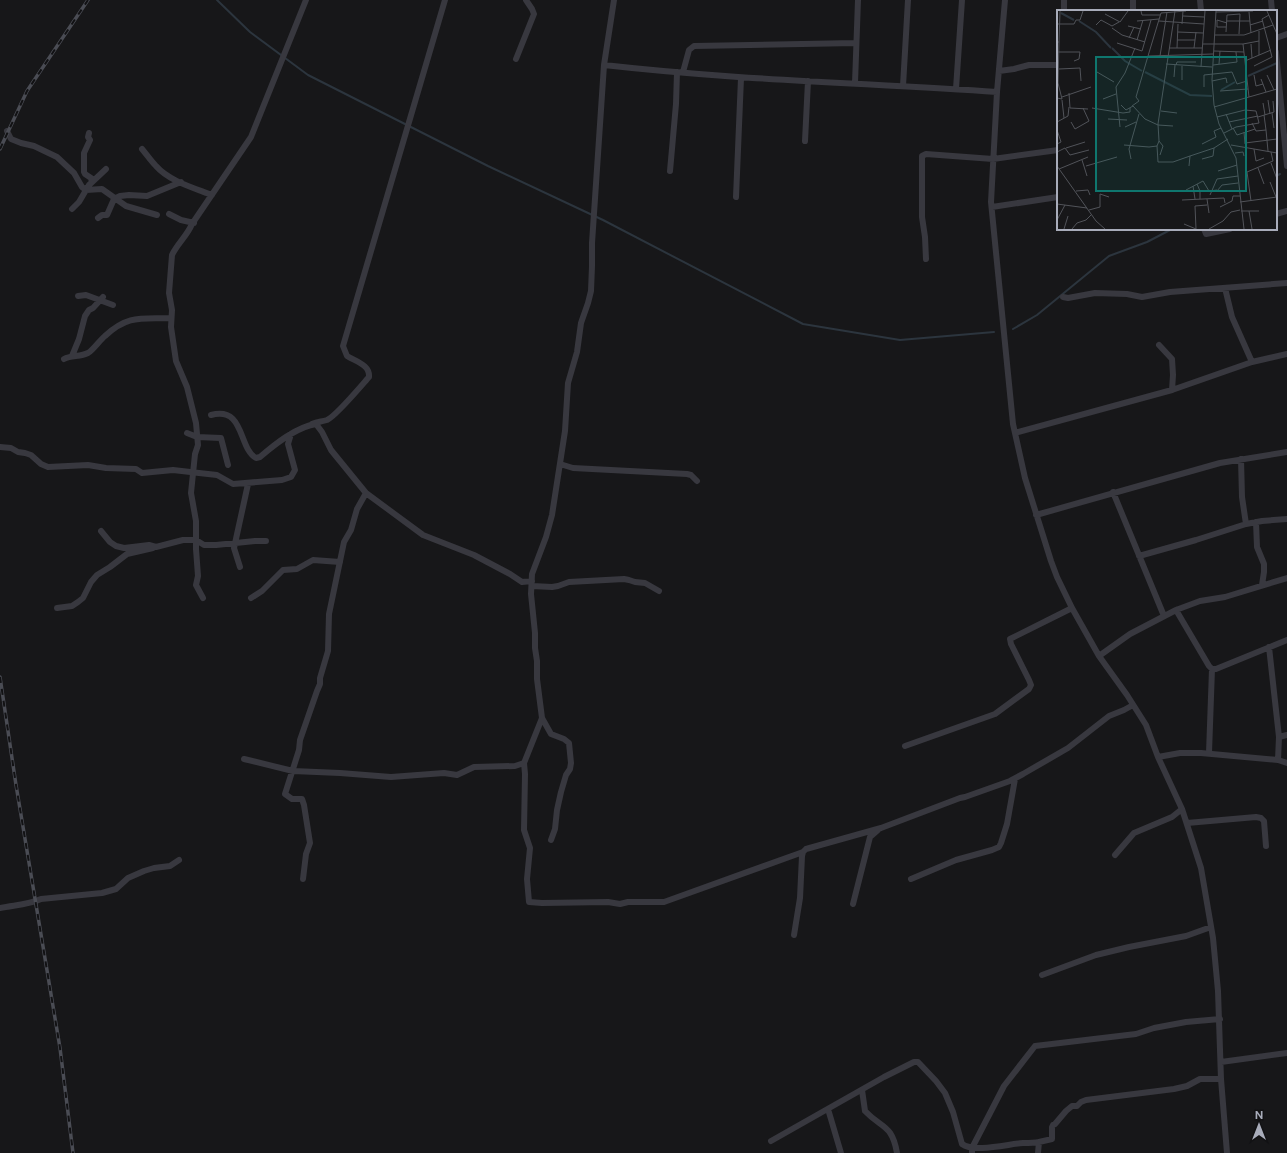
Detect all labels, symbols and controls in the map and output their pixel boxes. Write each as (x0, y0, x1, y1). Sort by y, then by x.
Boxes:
inset map (1057, 10, 1277, 230)
north arrow (1239, 1105, 1279, 1145)
text: N (1255, 1109, 1263, 1121)

